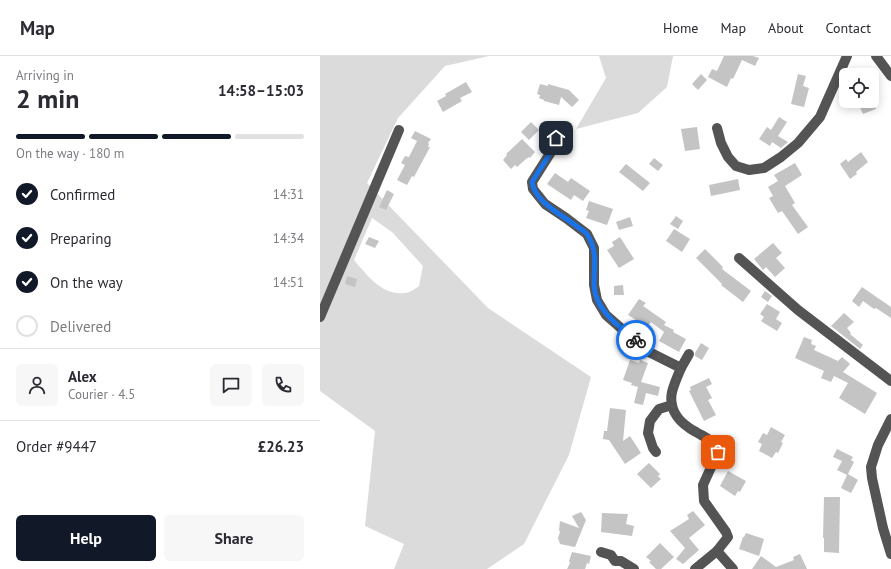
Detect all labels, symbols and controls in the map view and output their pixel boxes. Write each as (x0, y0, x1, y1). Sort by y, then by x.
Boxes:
text: Map (20, 16, 55, 40)
text: Home (663, 19, 698, 37)
text: Map (720, 19, 746, 37)
text: About (768, 19, 804, 37)
text: Contact (826, 19, 871, 37)
text: Arriving in (16, 67, 74, 84)
map controls (839, 68, 879, 108)
button: locate (839, 68, 879, 108)
text: 14:58–15:03 (218, 81, 304, 100)
text: 2 min (16, 82, 79, 115)
pin (539, 121, 573, 155)
icon: home (545, 127, 567, 149)
text: On the way · 180 m (16, 145, 124, 162)
icon: check (16, 183, 38, 205)
text: Confirmed (50, 185, 115, 204)
text: 14:31 (273, 186, 304, 203)
icon: check (16, 227, 38, 249)
text: Preparing (50, 229, 112, 248)
text: 14:34 (273, 230, 304, 247)
icon: check (16, 271, 38, 293)
text: On the way (50, 273, 123, 292)
text: 14:51 (273, 274, 304, 291)
text: Delivered (50, 317, 111, 336)
courier (616, 320, 656, 360)
icon: bike (625, 329, 647, 351)
button: person (16, 364, 58, 406)
button: chat (210, 364, 252, 406)
button: phone (262, 364, 304, 406)
text: Alex (68, 367, 97, 386)
text: Courier · 4.5 (68, 386, 135, 403)
pin (701, 435, 735, 469)
text: Order #9447 (16, 437, 97, 456)
text: £26.23 (258, 437, 304, 456)
icon: bag (707, 441, 729, 463)
button: Help (16, 515, 156, 561)
button: Share (164, 515, 304, 561)

